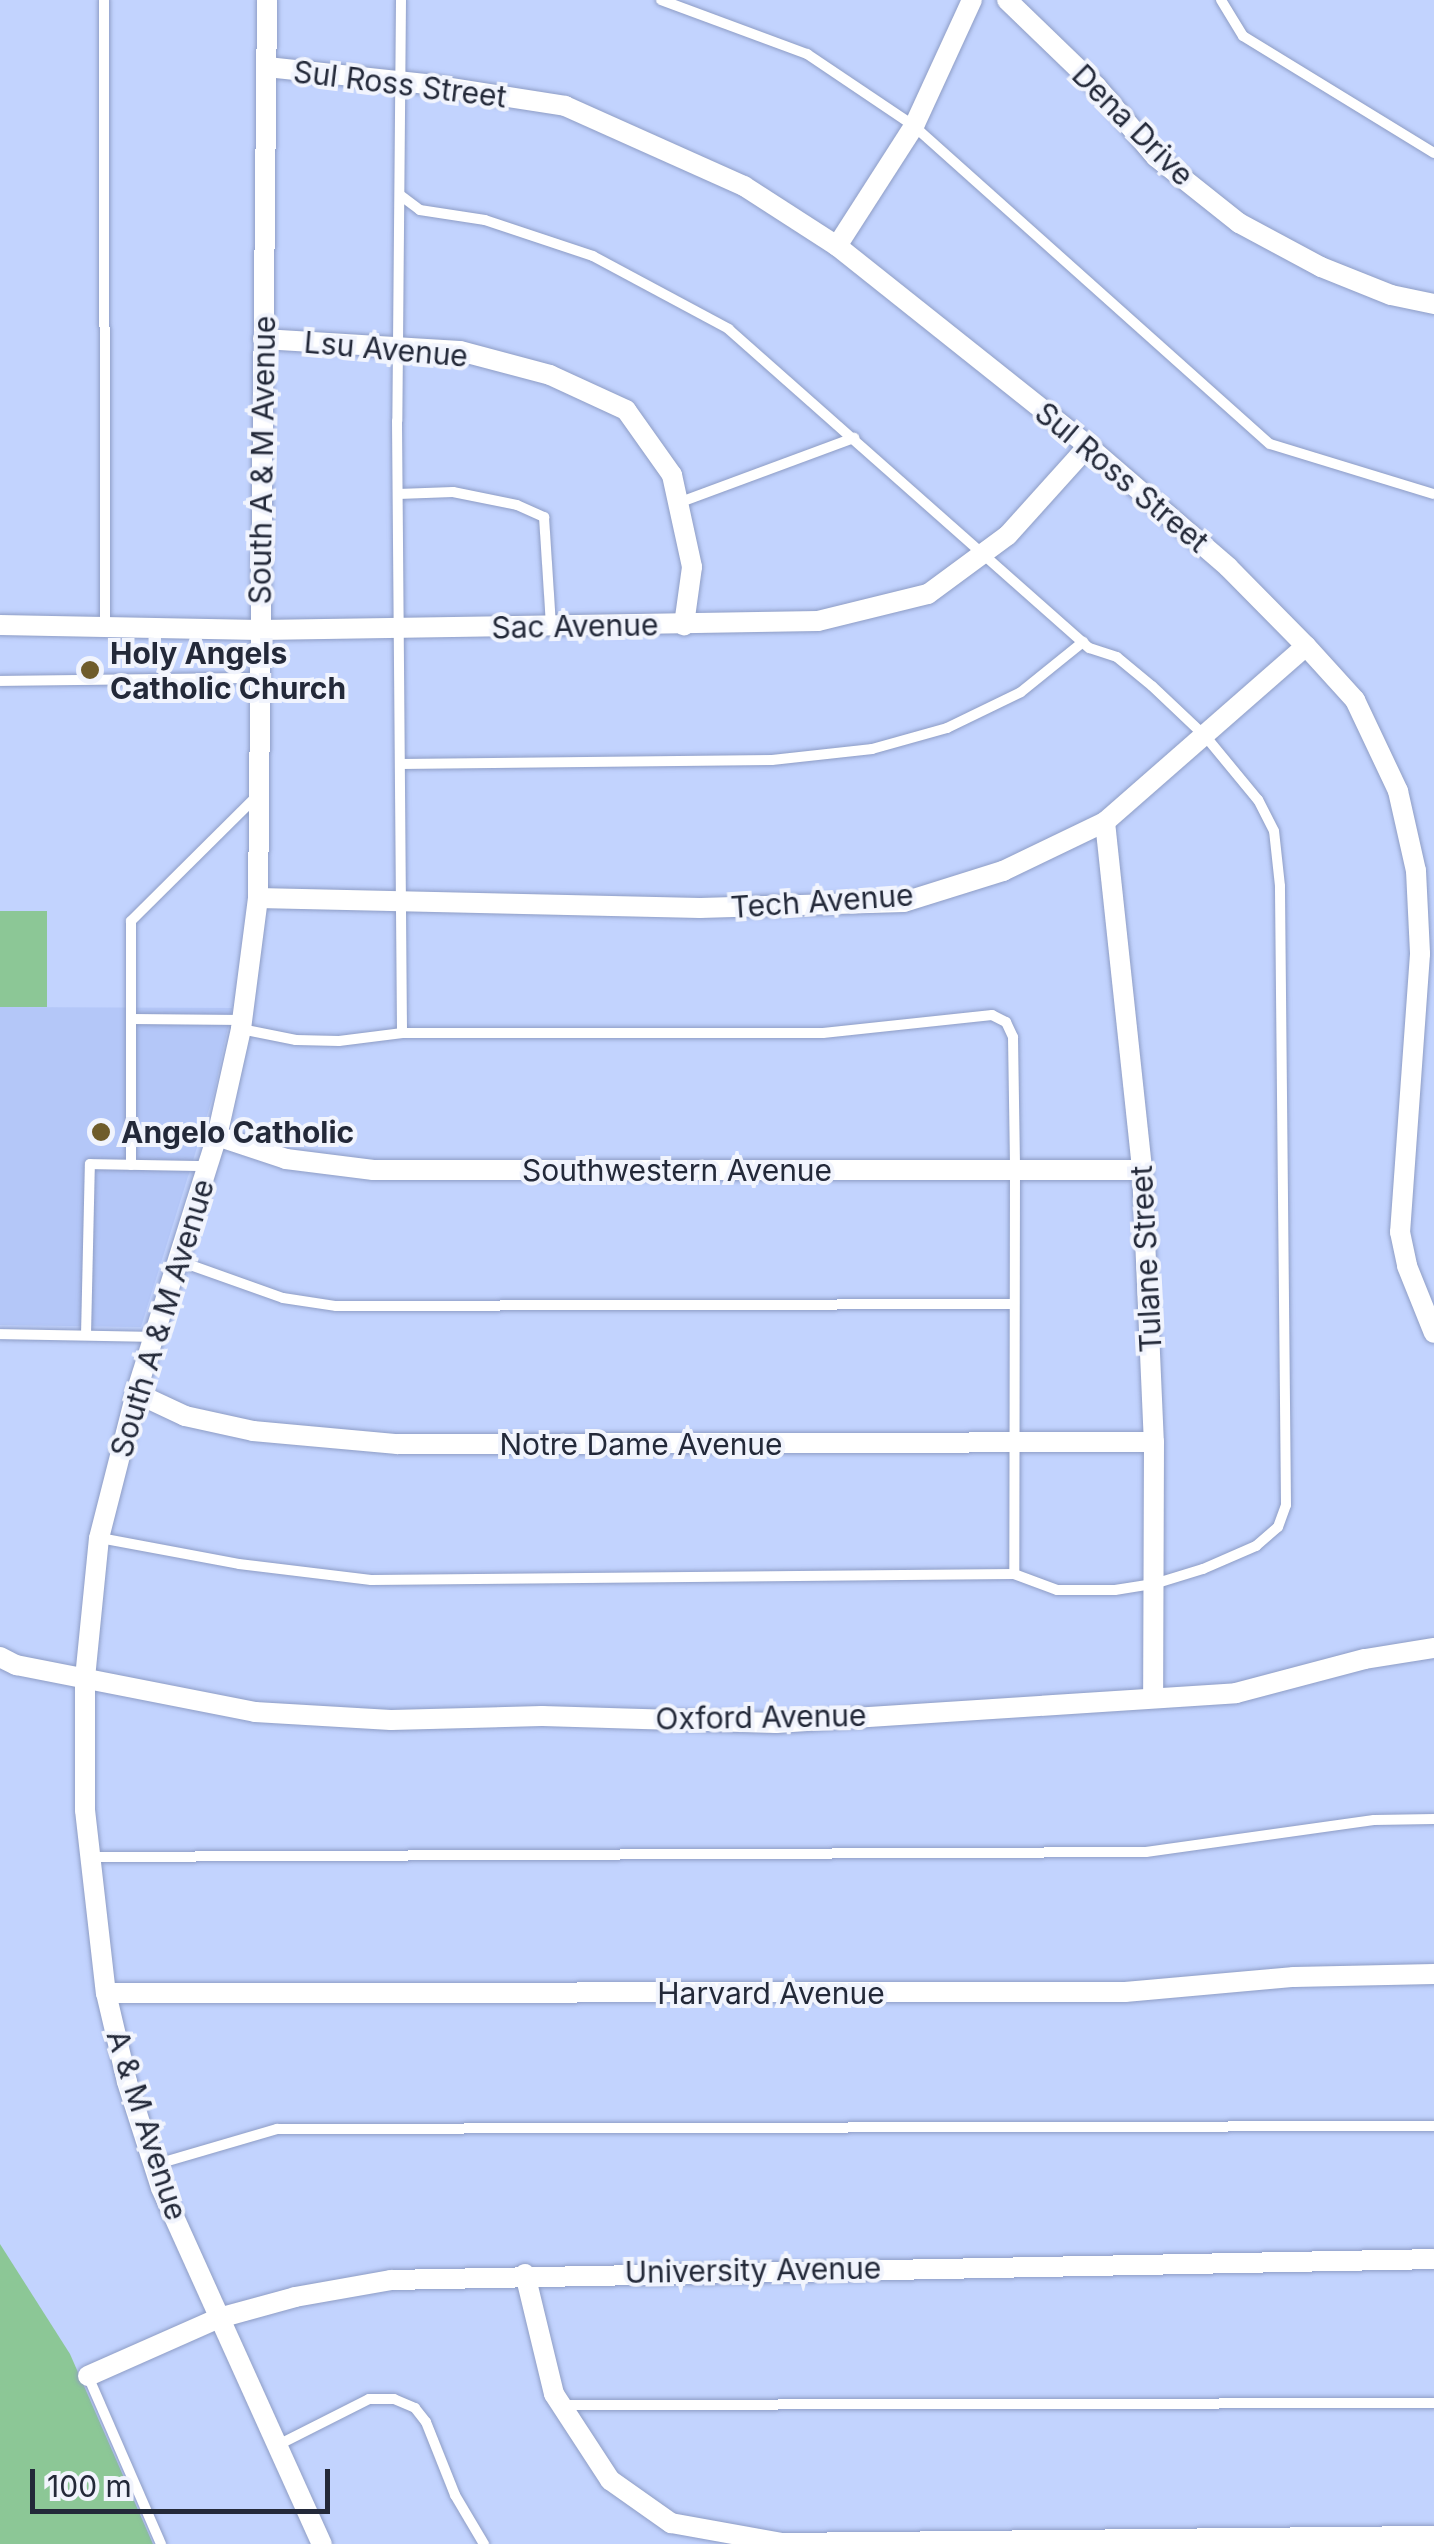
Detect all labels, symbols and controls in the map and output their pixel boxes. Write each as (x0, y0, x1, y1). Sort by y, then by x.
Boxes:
street label: Sul Ross Street (291, 53, 509, 115)
street label: Dena Drive (1065, 57, 1201, 193)
street label: South A & M Avenue (241, 315, 283, 605)
street label: Lsu Avenue (303, 324, 469, 374)
street label: Sul Ross Street (1028, 394, 1216, 560)
street label: Sac Avenue (491, 607, 659, 645)
place label: Holy Angels Catholic Church (110, 635, 346, 706)
marker: Holy Angels Catholic Church (79, 659, 101, 681)
street label: Tech Avenue (729, 877, 915, 925)
place label: Angelo Catholic (121, 1114, 354, 1150)
marker: Angelo Catholic (90, 1121, 112, 1143)
street label: Southwestern Avenue (522, 1152, 832, 1188)
street label: Tulane Street (1123, 1165, 1169, 1353)
street label: South A & M Avenue (103, 1175, 221, 1461)
street label: Notre Dame Avenue (499, 1426, 783, 1462)
street label: Oxford Avenue (655, 1697, 867, 1737)
street label: Harvard Avenue (657, 1975, 885, 2011)
street label: A & M Avenue (99, 2025, 195, 2225)
street label: University Avenue (624, 2250, 882, 2290)
scale bar (35, 2449, 335, 2511)
text: 100 m (47, 2468, 132, 2504)

